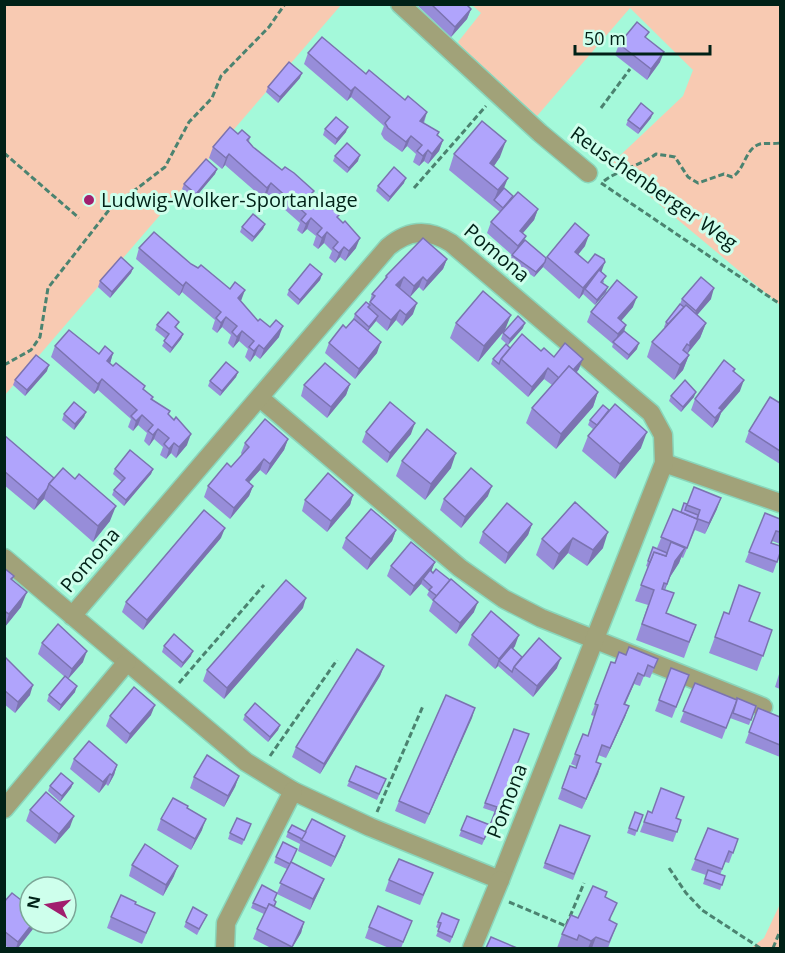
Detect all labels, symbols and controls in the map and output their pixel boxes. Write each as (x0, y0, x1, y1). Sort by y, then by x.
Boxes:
scale bar (575, 18, 710, 56)
text: 50 m (584, 26, 626, 50)
street label: Reuschenberger Weg (565, 120, 743, 256)
place label: Ludwig-Wolker-Sportanlage (101, 186, 358, 213)
marker: Ludwig-Wolker-Sportanlage (82, 193, 96, 207)
street label: Pomona (459, 217, 536, 288)
street label: Pomona (54, 521, 125, 598)
street label: Pomona (480, 760, 533, 842)
north arrow (18, 875, 78, 935)
text: N (21, 894, 45, 911)

